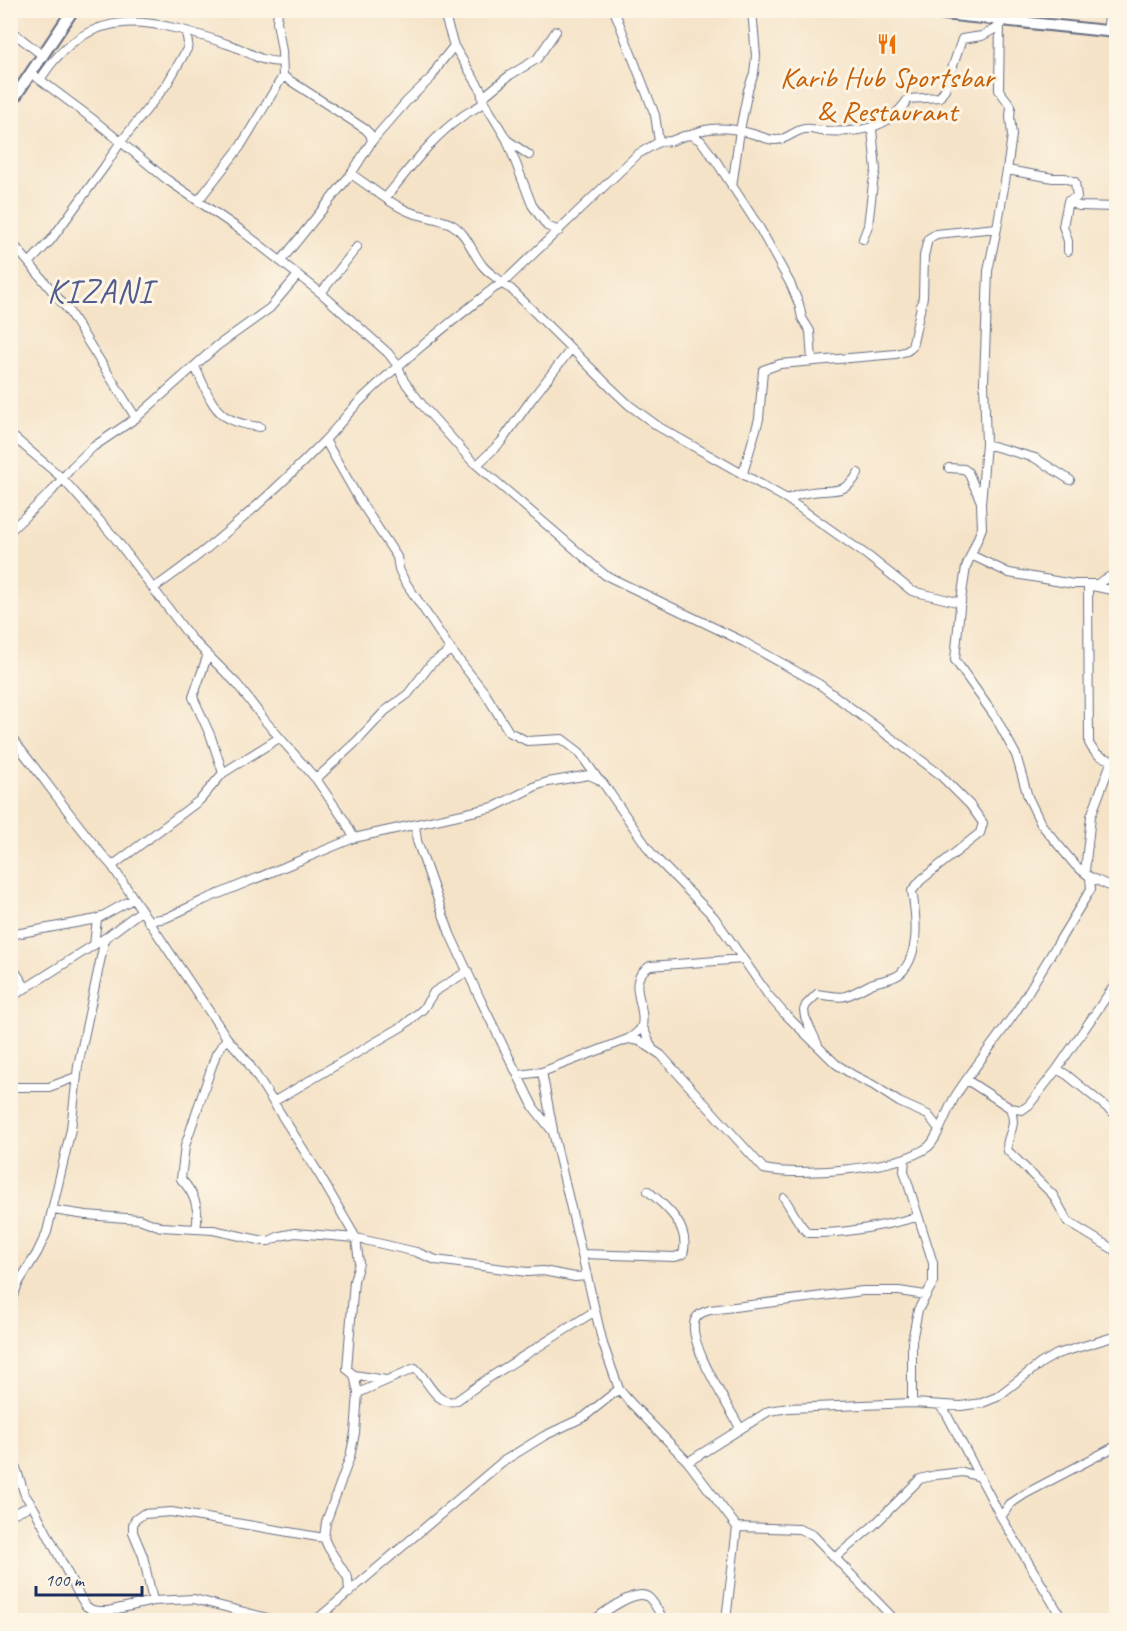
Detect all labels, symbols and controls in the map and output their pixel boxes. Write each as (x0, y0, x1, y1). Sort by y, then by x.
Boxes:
restaurant icon: Karib Hub Sportsbar & Restaurant (875, 32, 899, 56)
place label: Karib Hub Sportsbar & Restaurant (780, 58, 996, 130)
district label: KIZANI (47, 270, 158, 312)
scale bar (36, 1559, 142, 1597)
text: 100 m (45, 1569, 86, 1591)

